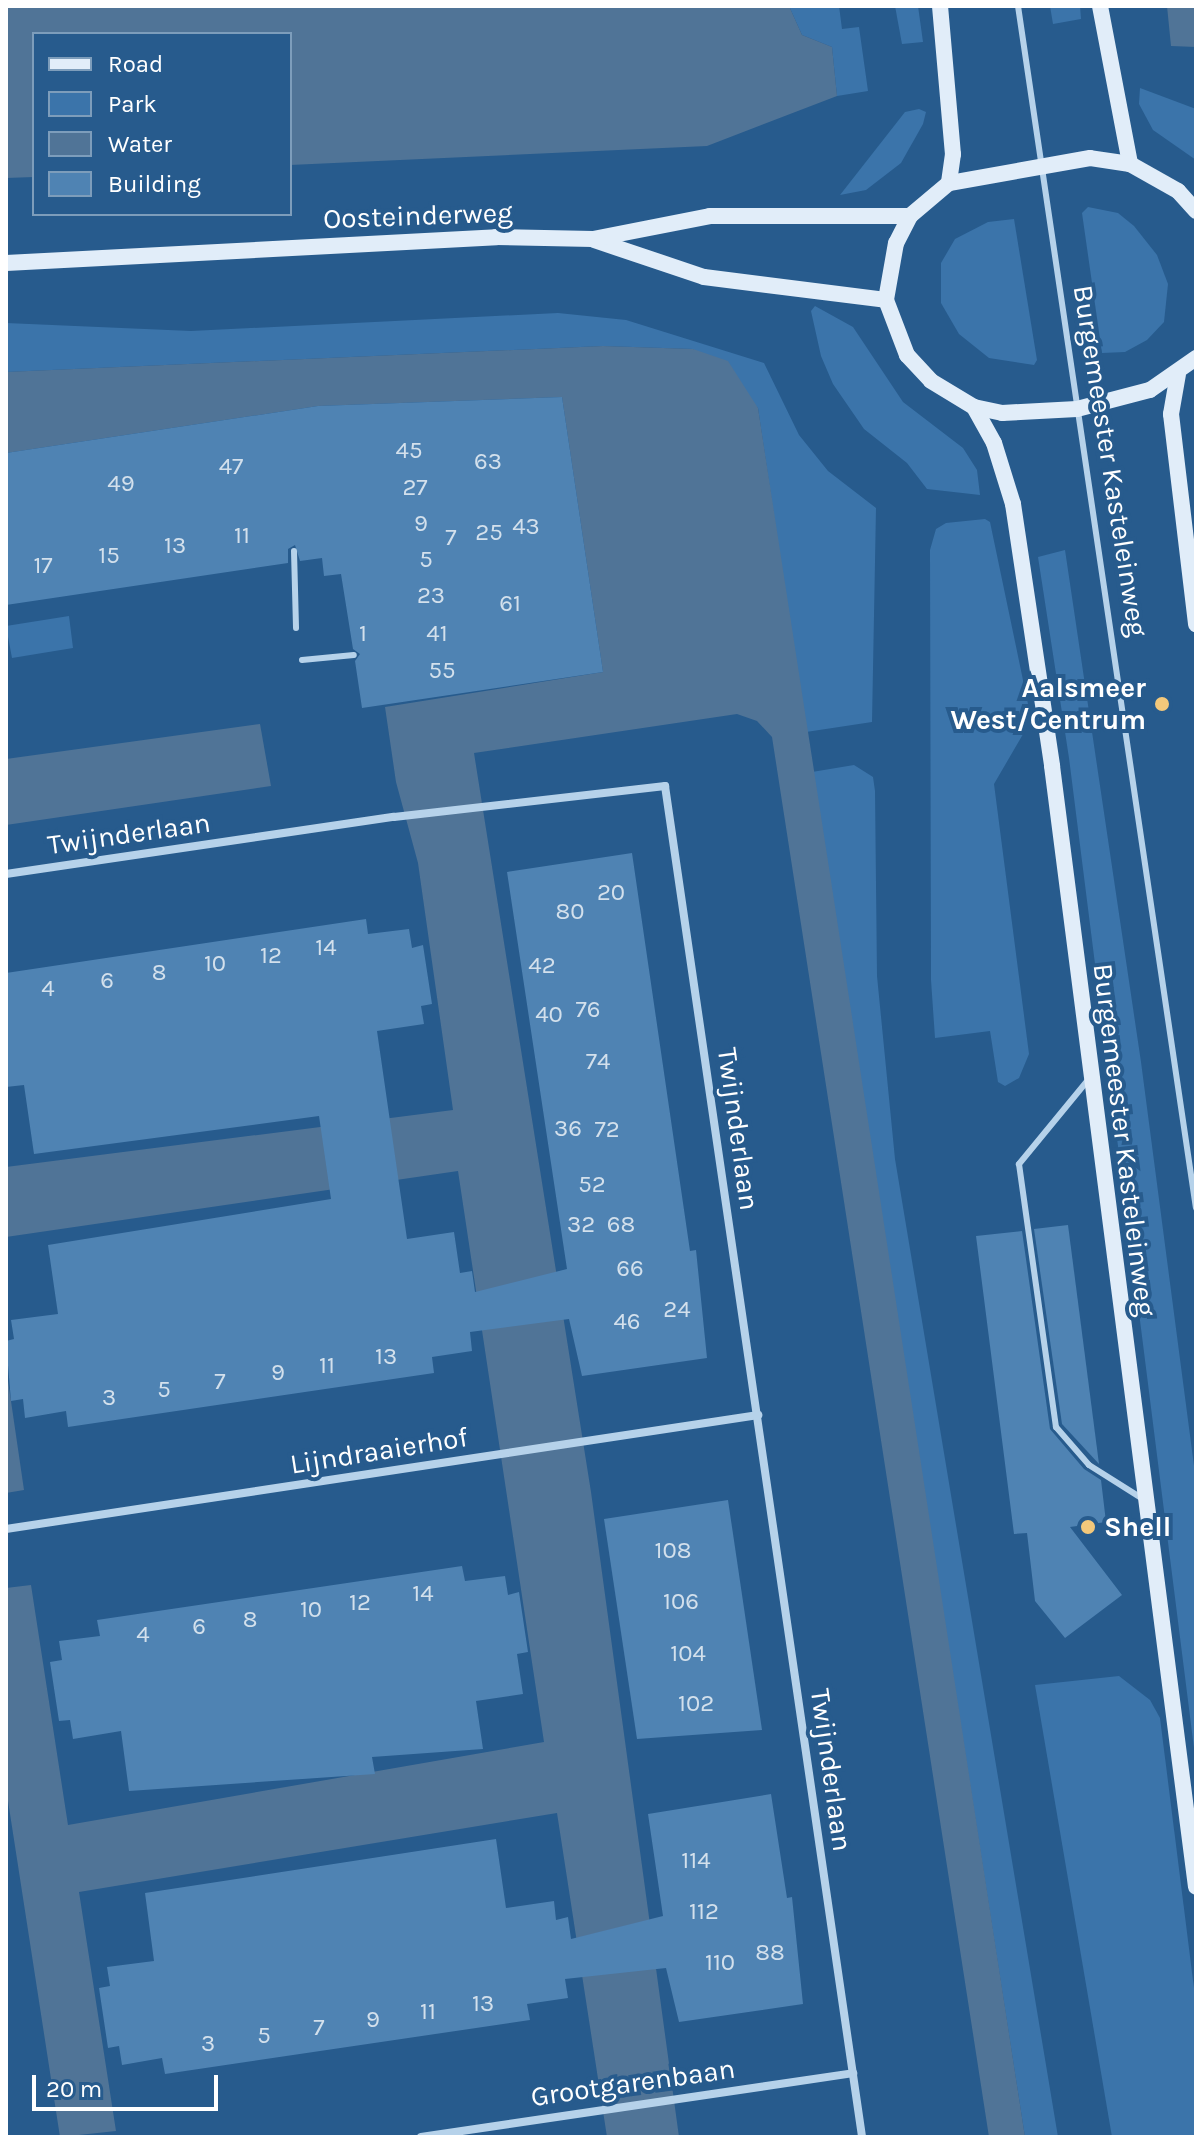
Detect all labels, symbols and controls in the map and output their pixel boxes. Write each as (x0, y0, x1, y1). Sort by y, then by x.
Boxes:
legend (32, 32, 292, 216)
text: Road (108, 50, 163, 78)
text: Park (108, 90, 157, 118)
text: Water (108, 130, 172, 158)
text: Building (108, 170, 201, 198)
street label: Oosteinderweg (323, 196, 513, 236)
street label: Burgemeester Kasteleinweg (1066, 283, 1154, 639)
house number: 45 (396, 437, 422, 465)
house number: 63 (474, 448, 502, 476)
house number: 47 (219, 453, 243, 481)
house number: 49 (107, 470, 135, 498)
house number: 27 (402, 474, 428, 502)
house number: 9 (414, 510, 428, 538)
house number: 43 (512, 513, 540, 541)
house number: 25 (475, 519, 503, 547)
house number: 11 (234, 522, 250, 550)
house number: 7 (445, 524, 457, 552)
house number: 13 (164, 532, 186, 560)
house number: 15 (98, 542, 120, 570)
house number: 5 (419, 546, 433, 574)
house number: 17 (33, 552, 53, 580)
house number: 23 (417, 582, 445, 610)
house number: 61 (499, 590, 521, 618)
house number: 1 (359, 620, 367, 648)
house number: 41 (426, 620, 448, 648)
house number: 55 (428, 657, 456, 685)
place label: Aalsmeer West/Centrum (951, 671, 1146, 737)
marker: Aalsmeer West/Centrum (1153, 695, 1171, 713)
street label: Twijnderlaan (45, 806, 213, 862)
house number: 20 (597, 879, 625, 907)
house number: 80 (556, 898, 584, 926)
house number: 14 (315, 934, 337, 962)
house number: 12 (260, 942, 282, 970)
house number: 10 (204, 950, 226, 978)
house number: 42 (528, 952, 556, 980)
house number: 8 (152, 959, 166, 987)
street label: Burgemeester Kasteleinweg (1086, 962, 1162, 1318)
house number: 6 (100, 967, 114, 995)
house number: 4 (41, 975, 55, 1003)
house number: 76 (575, 996, 601, 1024)
house number: 40 (535, 1001, 563, 1029)
street label: Twijnderlaan (710, 1045, 766, 1213)
house number: 74 (586, 1048, 610, 1076)
house number: 36 (554, 1115, 582, 1143)
house number: 72 (594, 1116, 620, 1144)
house number: 52 (578, 1171, 606, 1199)
house number: 32 (567, 1211, 595, 1239)
house number: 68 (607, 1211, 635, 1239)
house number: 66 (616, 1255, 644, 1283)
house number: 24 (663, 1296, 691, 1324)
house number: 46 (613, 1308, 641, 1336)
house number: 13 (375, 1343, 397, 1371)
house number: 11 (319, 1352, 335, 1380)
house number: 9 (271, 1359, 285, 1387)
house number: 7 (214, 1368, 226, 1396)
house number: 5 (157, 1376, 171, 1404)
house number: 3 (102, 1384, 116, 1412)
street label: Lijndraaierhof (288, 1420, 470, 1482)
place label: Shell (1104, 1510, 1171, 1544)
marker: Shell (1079, 1518, 1097, 1536)
house number: 108 (655, 1537, 691, 1565)
house number: 14 (412, 1580, 434, 1608)
house number: 106 (663, 1588, 699, 1616)
house number: 12 (349, 1589, 371, 1617)
house number: 10 (300, 1596, 322, 1624)
house number: 8 (243, 1606, 257, 1634)
house number: 6 (192, 1613, 206, 1641)
house number: 4 (136, 1621, 150, 1649)
house number: 104 (670, 1640, 706, 1668)
street label: Twijnderlaan (803, 1686, 859, 1854)
house number: 102 (678, 1690, 714, 1718)
house number: 114 (681, 1847, 711, 1875)
house number: 112 (689, 1898, 719, 1926)
house number: 88 (755, 1939, 785, 1967)
house number: 110 (705, 1949, 735, 1977)
house number: 13 (472, 1990, 494, 2018)
house number: 11 (420, 1998, 436, 2026)
house number: 9 (366, 2006, 380, 2034)
house number: 7 (313, 2014, 325, 2042)
house number: 5 (257, 2022, 271, 2050)
house number: 3 (201, 2030, 215, 2058)
street label: Grootgarenbaan (529, 2052, 737, 2114)
scale bar (36, 2059, 222, 2109)
text: 20 m (46, 2075, 102, 2103)

